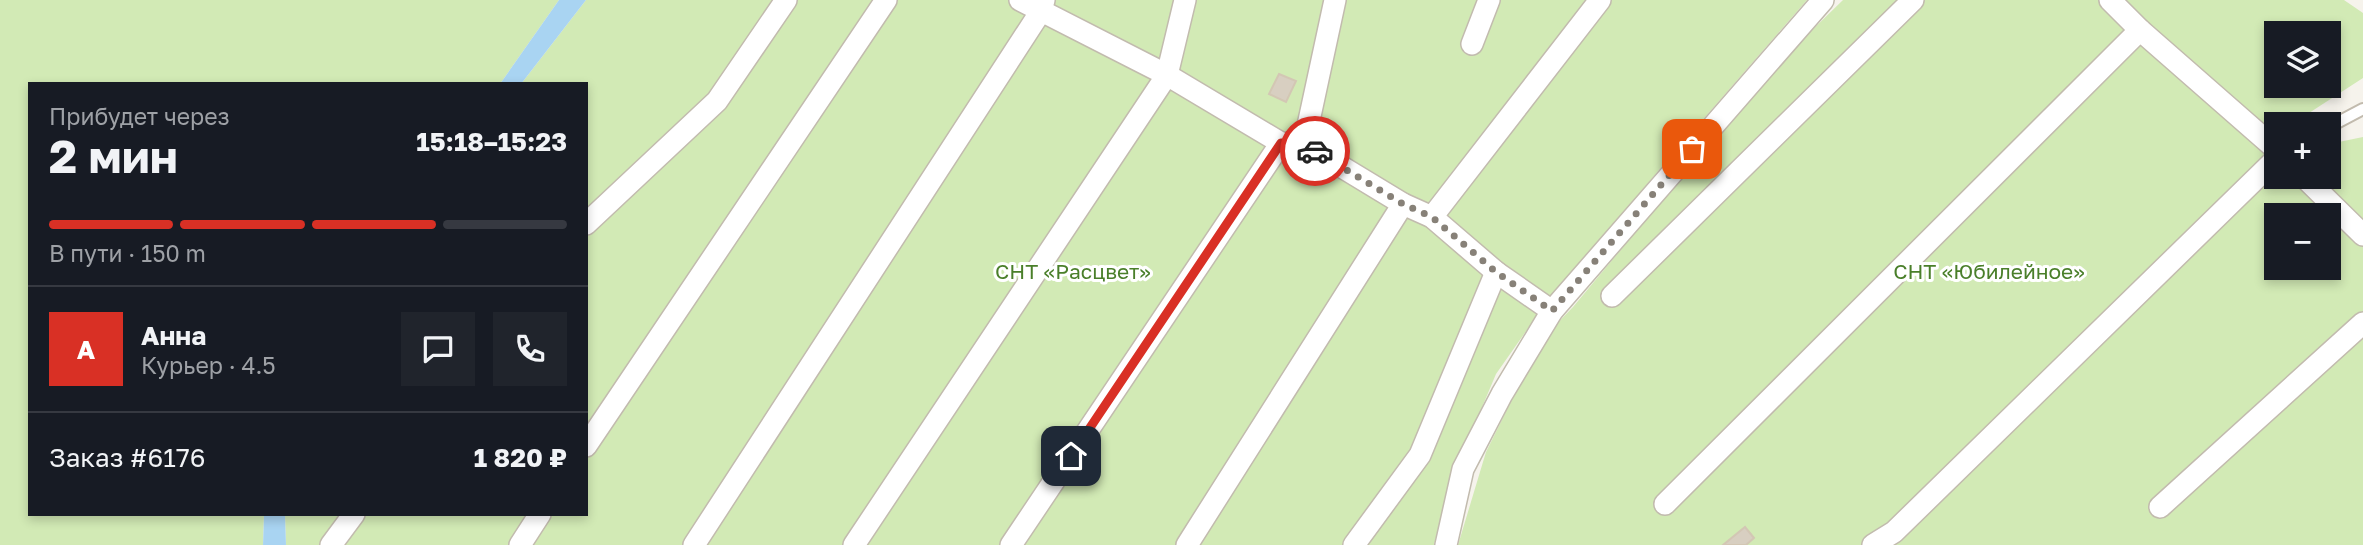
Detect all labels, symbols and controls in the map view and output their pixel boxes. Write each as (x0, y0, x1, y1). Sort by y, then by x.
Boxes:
map controls (2264, 21, 2341, 280)
button: layers (2264, 21, 2341, 98)
text: Прибудет через (49, 102, 230, 130)
button: + (2264, 112, 2341, 189)
courier (1280, 116, 1350, 186)
pin (1662, 119, 1722, 179)
text: 15:18–15:23 (416, 126, 567, 157)
text: 2 мин (49, 128, 178, 183)
icon: bag (1673, 130, 1711, 168)
icon: car (1296, 132, 1334, 170)
button: − (2264, 203, 2341, 280)
text: В пути · 150 m (49, 239, 206, 267)
park label: СНТ «Расцвет» (995, 258, 1151, 284)
park label: СНТ «Юбилейное» (1893, 258, 2085, 284)
button: chat (401, 312, 475, 386)
button: phone (493, 312, 567, 386)
text: Анна (141, 320, 206, 351)
text: А (77, 334, 95, 365)
text: Курьер · 4.5 (141, 351, 276, 379)
pin (1041, 426, 1101, 486)
icon: home (1052, 437, 1090, 475)
text: Заказ #6176 (49, 442, 205, 473)
text: 1 820 ₽ (474, 442, 567, 473)

